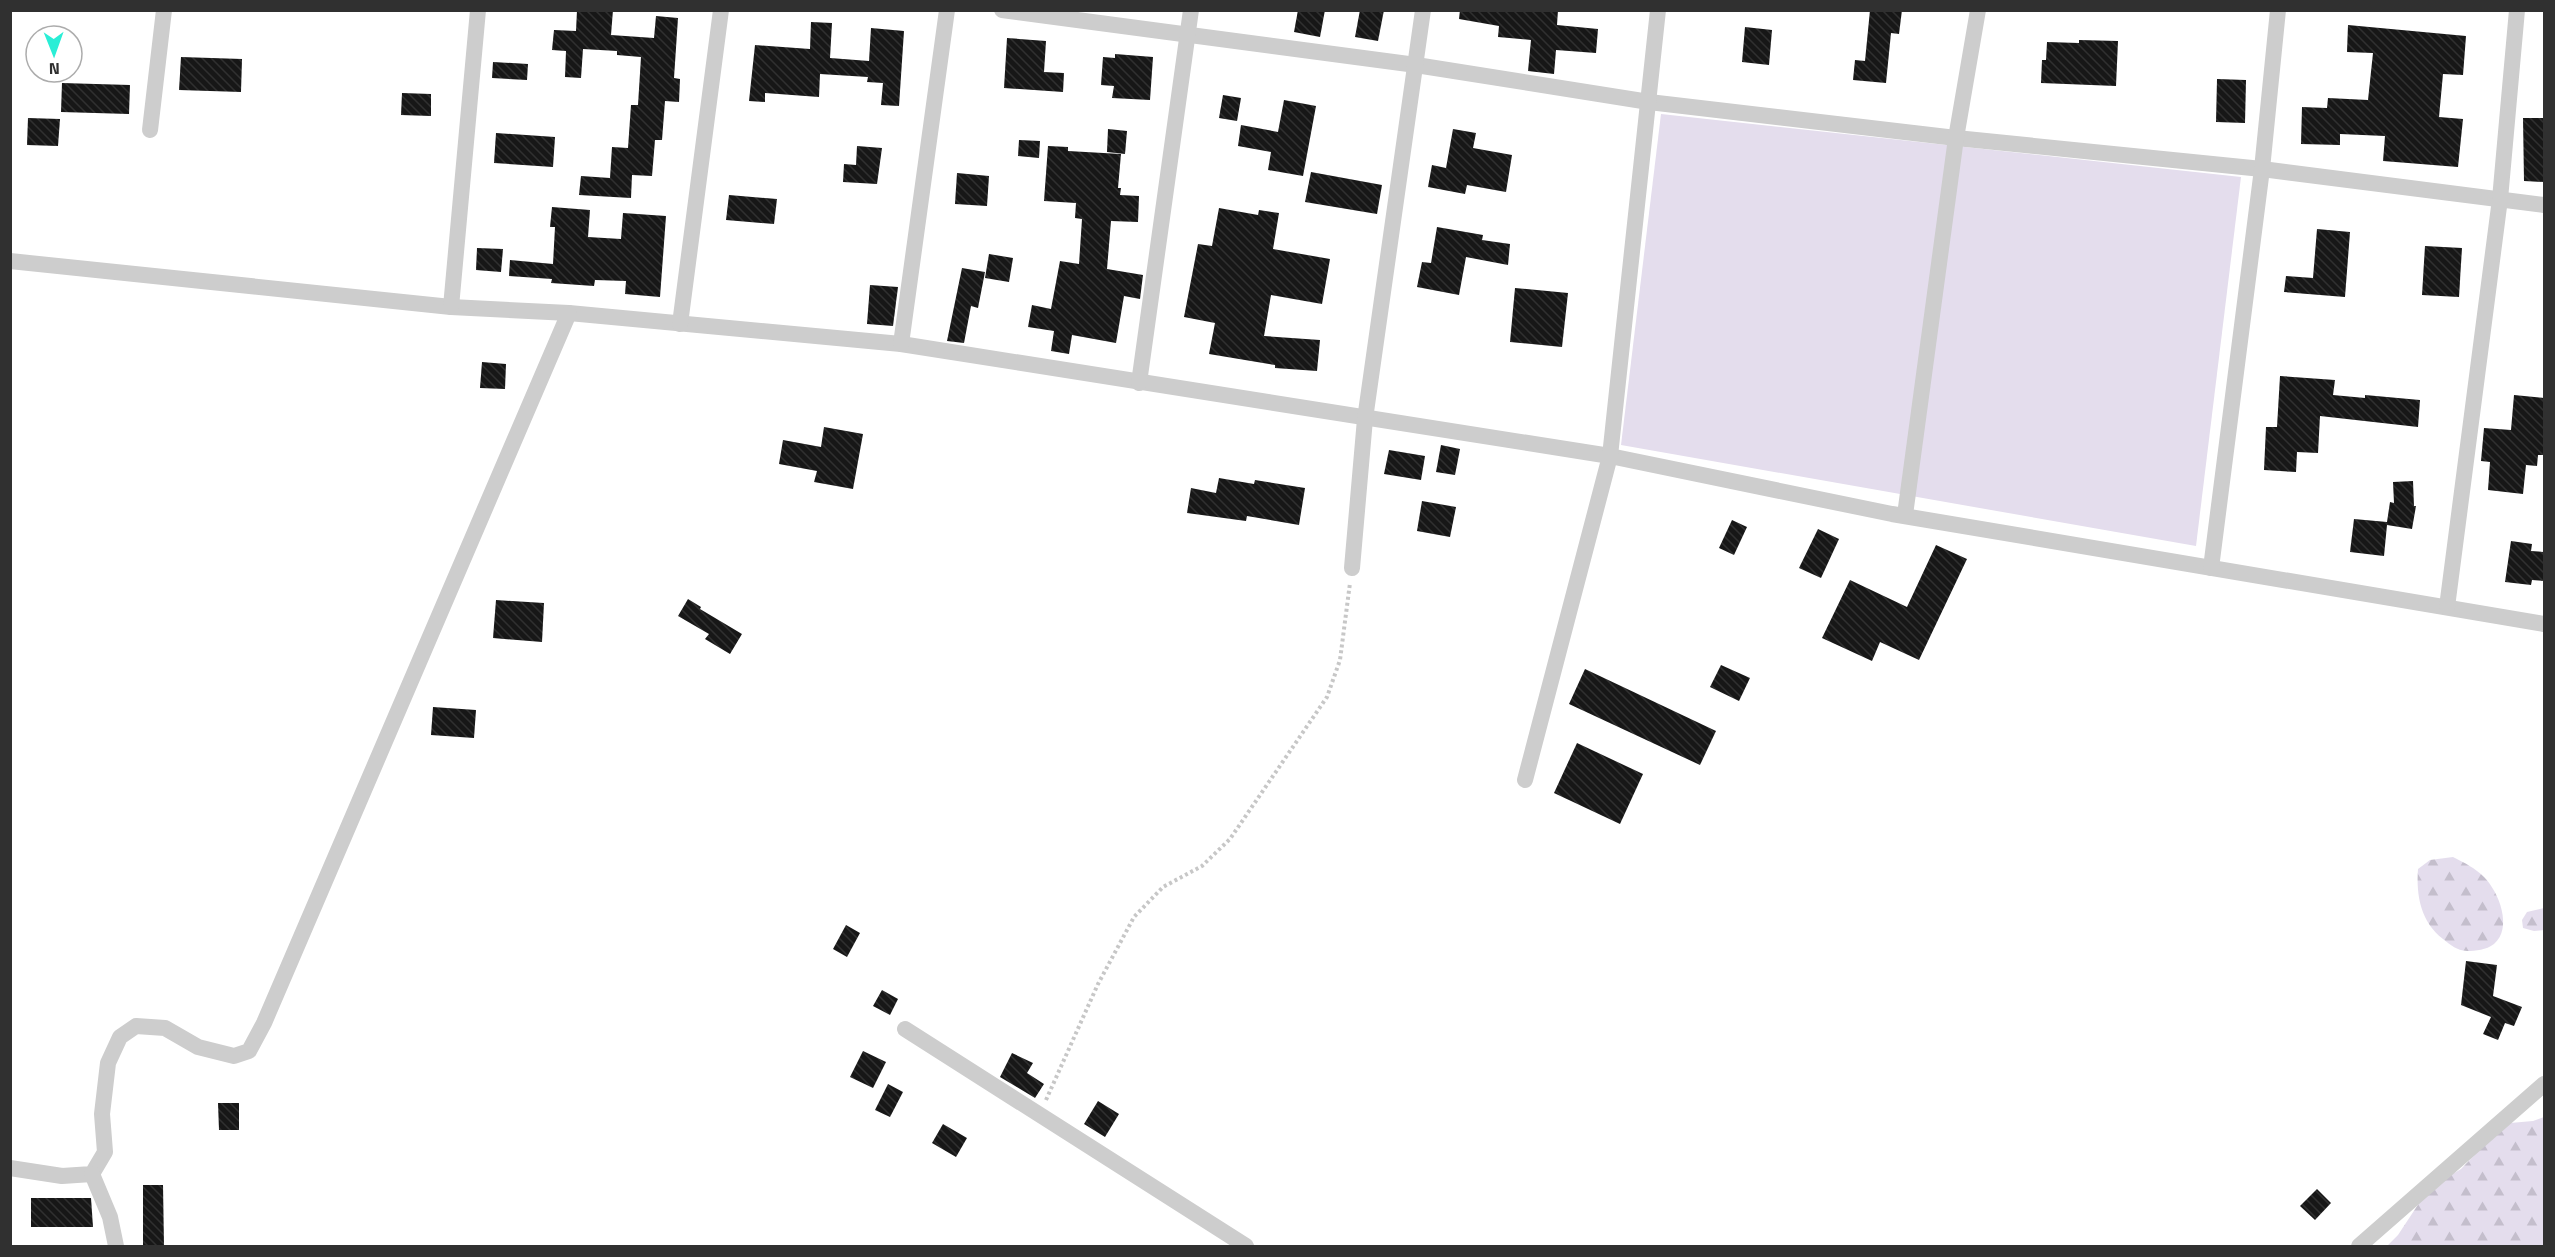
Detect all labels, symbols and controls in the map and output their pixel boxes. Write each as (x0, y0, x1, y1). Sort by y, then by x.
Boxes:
north arrow (24, 24, 84, 84)
text: N (49, 57, 60, 81)

